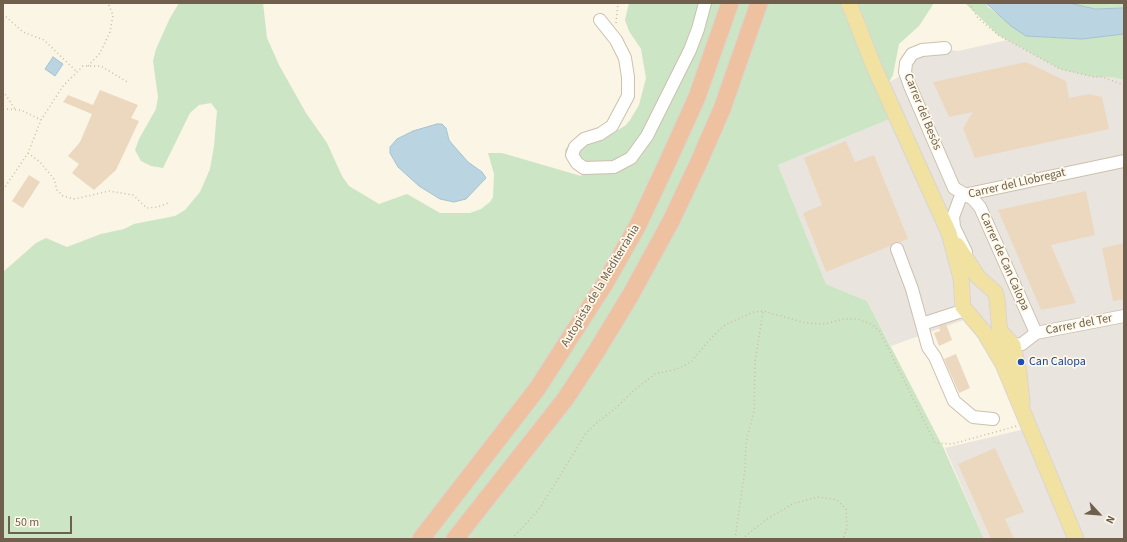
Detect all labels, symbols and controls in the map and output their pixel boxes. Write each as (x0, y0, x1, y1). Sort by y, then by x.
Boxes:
street label: Carrer del Besòs (900, 72, 944, 152)
street label: Carrer del Llobregat (967, 166, 1067, 202)
street label: Carrer de Can Calopa (976, 211, 1032, 313)
street label: Autopista de la Mediterrània (559, 222, 643, 350)
street label: Carrer del Ter (1045, 311, 1113, 339)
place label: Can Calopa (1029, 355, 1086, 369)
marker: Can Calopa (1016, 357, 1026, 367)
north arrow (1079, 494, 1119, 534)
scale bar (10, 508, 74, 534)
text: N (1102, 513, 1119, 526)
text: 50 m (15, 514, 39, 531)

